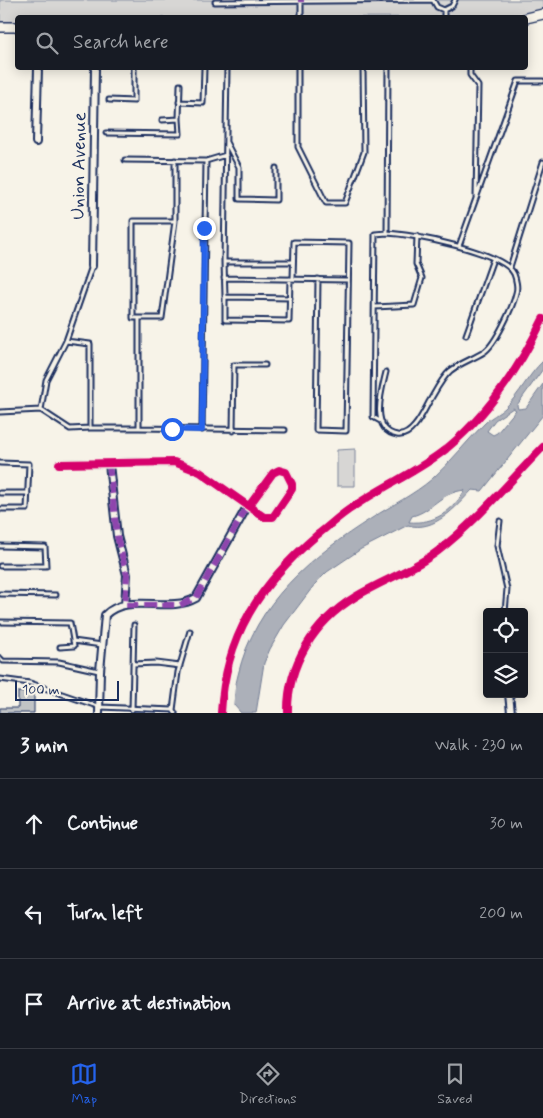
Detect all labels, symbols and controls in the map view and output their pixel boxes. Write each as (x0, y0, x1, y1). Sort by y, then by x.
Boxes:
search box (15, 15, 528, 70)
icon: search (33, 29, 61, 57)
text: Search here (73, 30, 169, 55)
street label: Union Avenue (66, 112, 92, 220)
route end (193, 217, 216, 240)
route start (161, 418, 184, 441)
map controls (483, 608, 528, 698)
button: locate (483, 608, 528, 653)
button: layers (483, 653, 528, 698)
scale bar (15, 678, 119, 701)
text: 100 m (22, 681, 60, 699)
text: 3 min (20, 732, 68, 760)
text: Walk · 230 m (435, 735, 523, 756)
icon: ahead (20, 810, 48, 838)
text: Continue (67, 811, 138, 836)
text: 30 m (490, 813, 523, 834)
icon: left (20, 900, 48, 928)
text: Turn left (67, 901, 143, 926)
text: 200 m (479, 903, 523, 924)
icon: arrive (20, 990, 48, 1018)
text: Arrive at destination (67, 991, 231, 1016)
tab: Map (70, 1060, 98, 1108)
tab: Directions (239, 1060, 297, 1108)
tab: Saved (437, 1060, 473, 1108)

